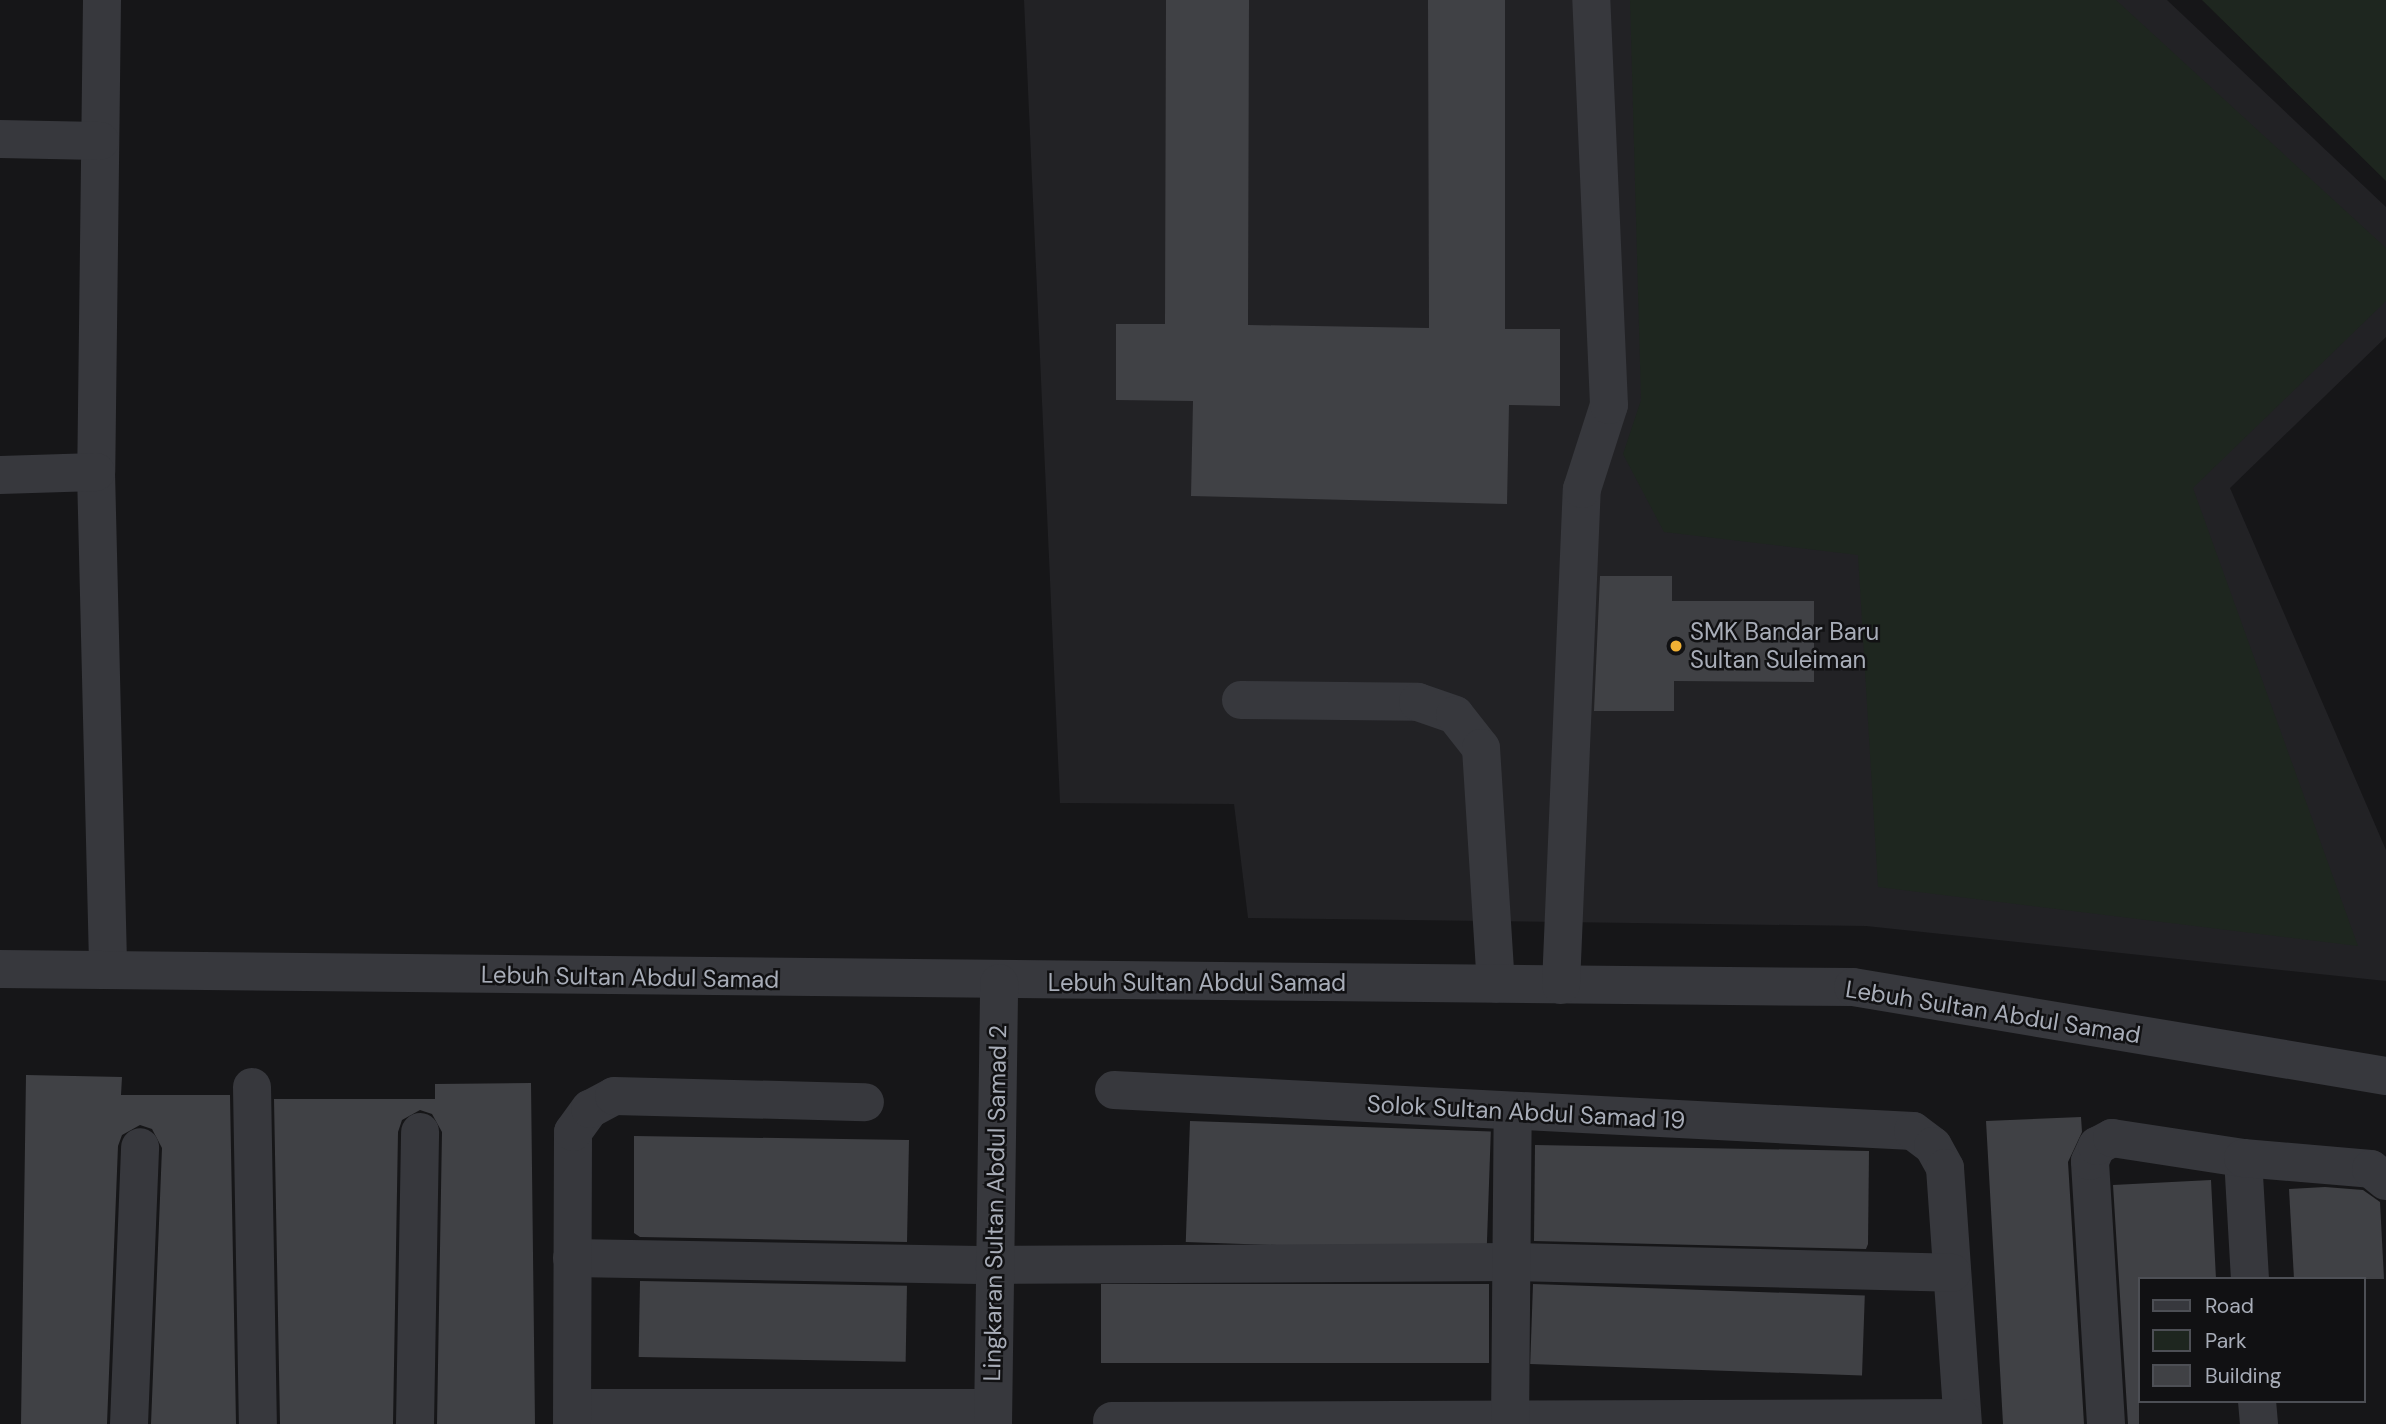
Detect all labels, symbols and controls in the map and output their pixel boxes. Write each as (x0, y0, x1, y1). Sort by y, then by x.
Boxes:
place label: SMK Bandar Baru Sultan Suleiman (1690, 618, 1879, 674)
marker: SMK Bandar Baru Sultan Suleiman (1668, 638, 1684, 654)
street label: Lebuh Sultan Abdul Samad (481, 960, 779, 994)
street label: Lebuh Sultan Abdul Samad (1048, 969, 1346, 997)
street label: Lebuh Sultan Abdul Samad (1843, 974, 2143, 1050)
street label: Lingkaran Sultan Abdul Samad 2 (977, 1025, 1013, 1381)
street label: Solok Sultan Abdul Samad 19 (1366, 1089, 1686, 1135)
legend (2138, 1277, 2365, 1403)
text: Road (2205, 1292, 2254, 1320)
text: Park (2205, 1327, 2246, 1355)
text: Building (2205, 1362, 2281, 1390)

